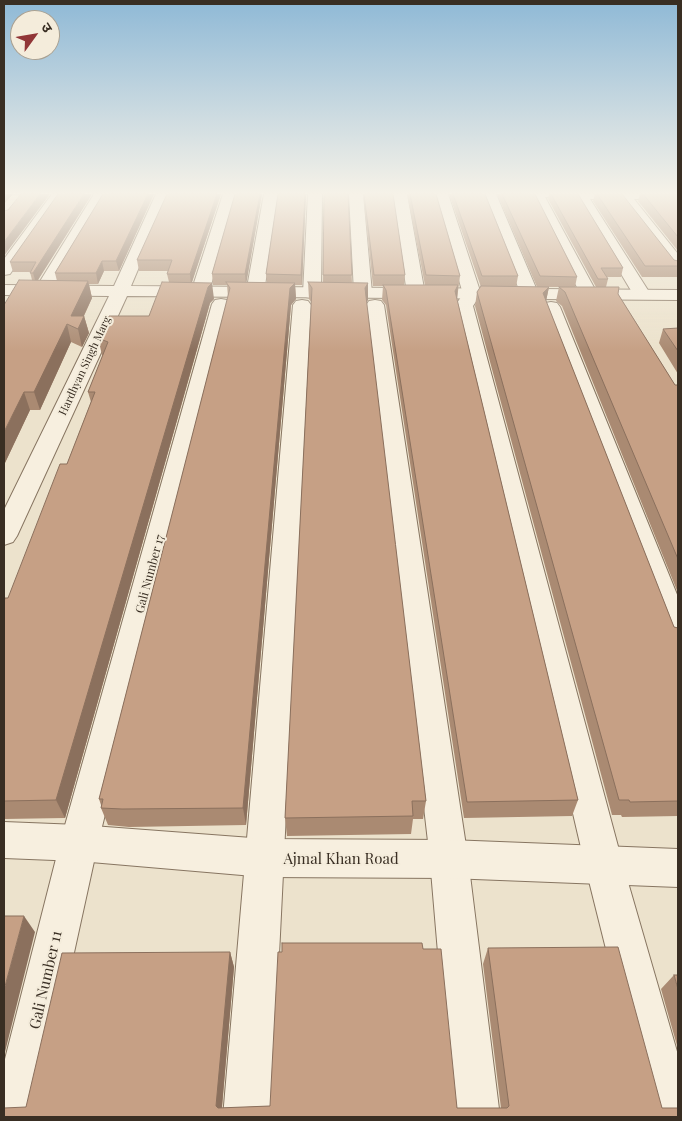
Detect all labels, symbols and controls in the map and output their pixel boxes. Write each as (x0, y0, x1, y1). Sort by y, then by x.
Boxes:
north arrow (10, 10, 60, 60)
text: उ (37, 19, 58, 36)
street label: Hardhyan Singh Marg (56, 314, 114, 418)
street label: Gali Number 17 (133, 533, 167, 615)
street label: Ajmal Khan Road (283, 850, 399, 868)
street label: Gali Number 11 (26, 929, 66, 1031)

